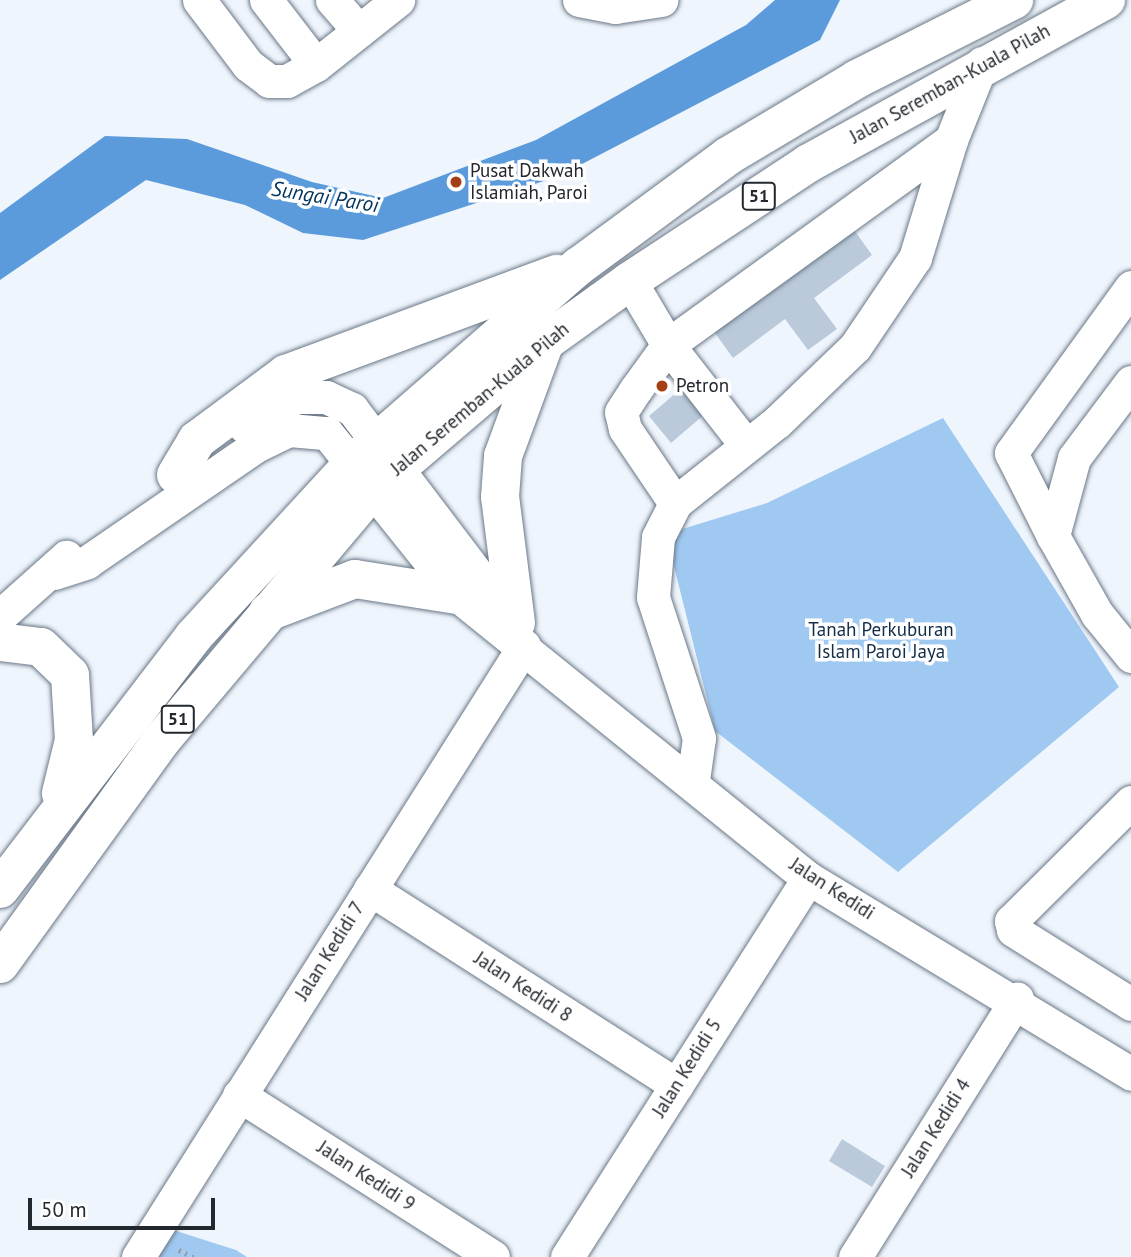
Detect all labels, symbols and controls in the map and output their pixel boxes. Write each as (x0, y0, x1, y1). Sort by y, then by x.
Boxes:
street label: Jalan Seremban-Kuala Pilah (846, 19, 1054, 149)
place label: Pusat Dakwah Islamiah, Paroi (470, 160, 589, 204)
marker: Pusat Dakwah Islamiah, Paroi (448, 174, 464, 190)
water label: Sungai Paroi (270, 176, 380, 218)
road number: 51 (742, 182, 776, 210)
street label: Jalan Seremban-Kuala Pilah (386, 318, 574, 480)
place label: Petron (676, 375, 729, 397)
marker: Petron (654, 378, 670, 394)
park label: Tanah Perkuburan Islam Paroi Jaya (808, 619, 954, 663)
road number: 51 (160, 704, 196, 734)
street label: Jalan Kedidi (785, 853, 879, 925)
street label: Jalan Kedidi 7 (291, 898, 369, 1004)
street label: Jalan Kedidi 8 (470, 947, 576, 1027)
street label: Jalan Kedidi 5 (648, 1015, 726, 1121)
street label: Jalan Kedidi 4 (897, 1075, 975, 1181)
street label: Jalan Kedidi 9 (313, 1136, 419, 1216)
scale bar (32, 1184, 219, 1228)
text: 50 m (41, 1196, 87, 1223)

